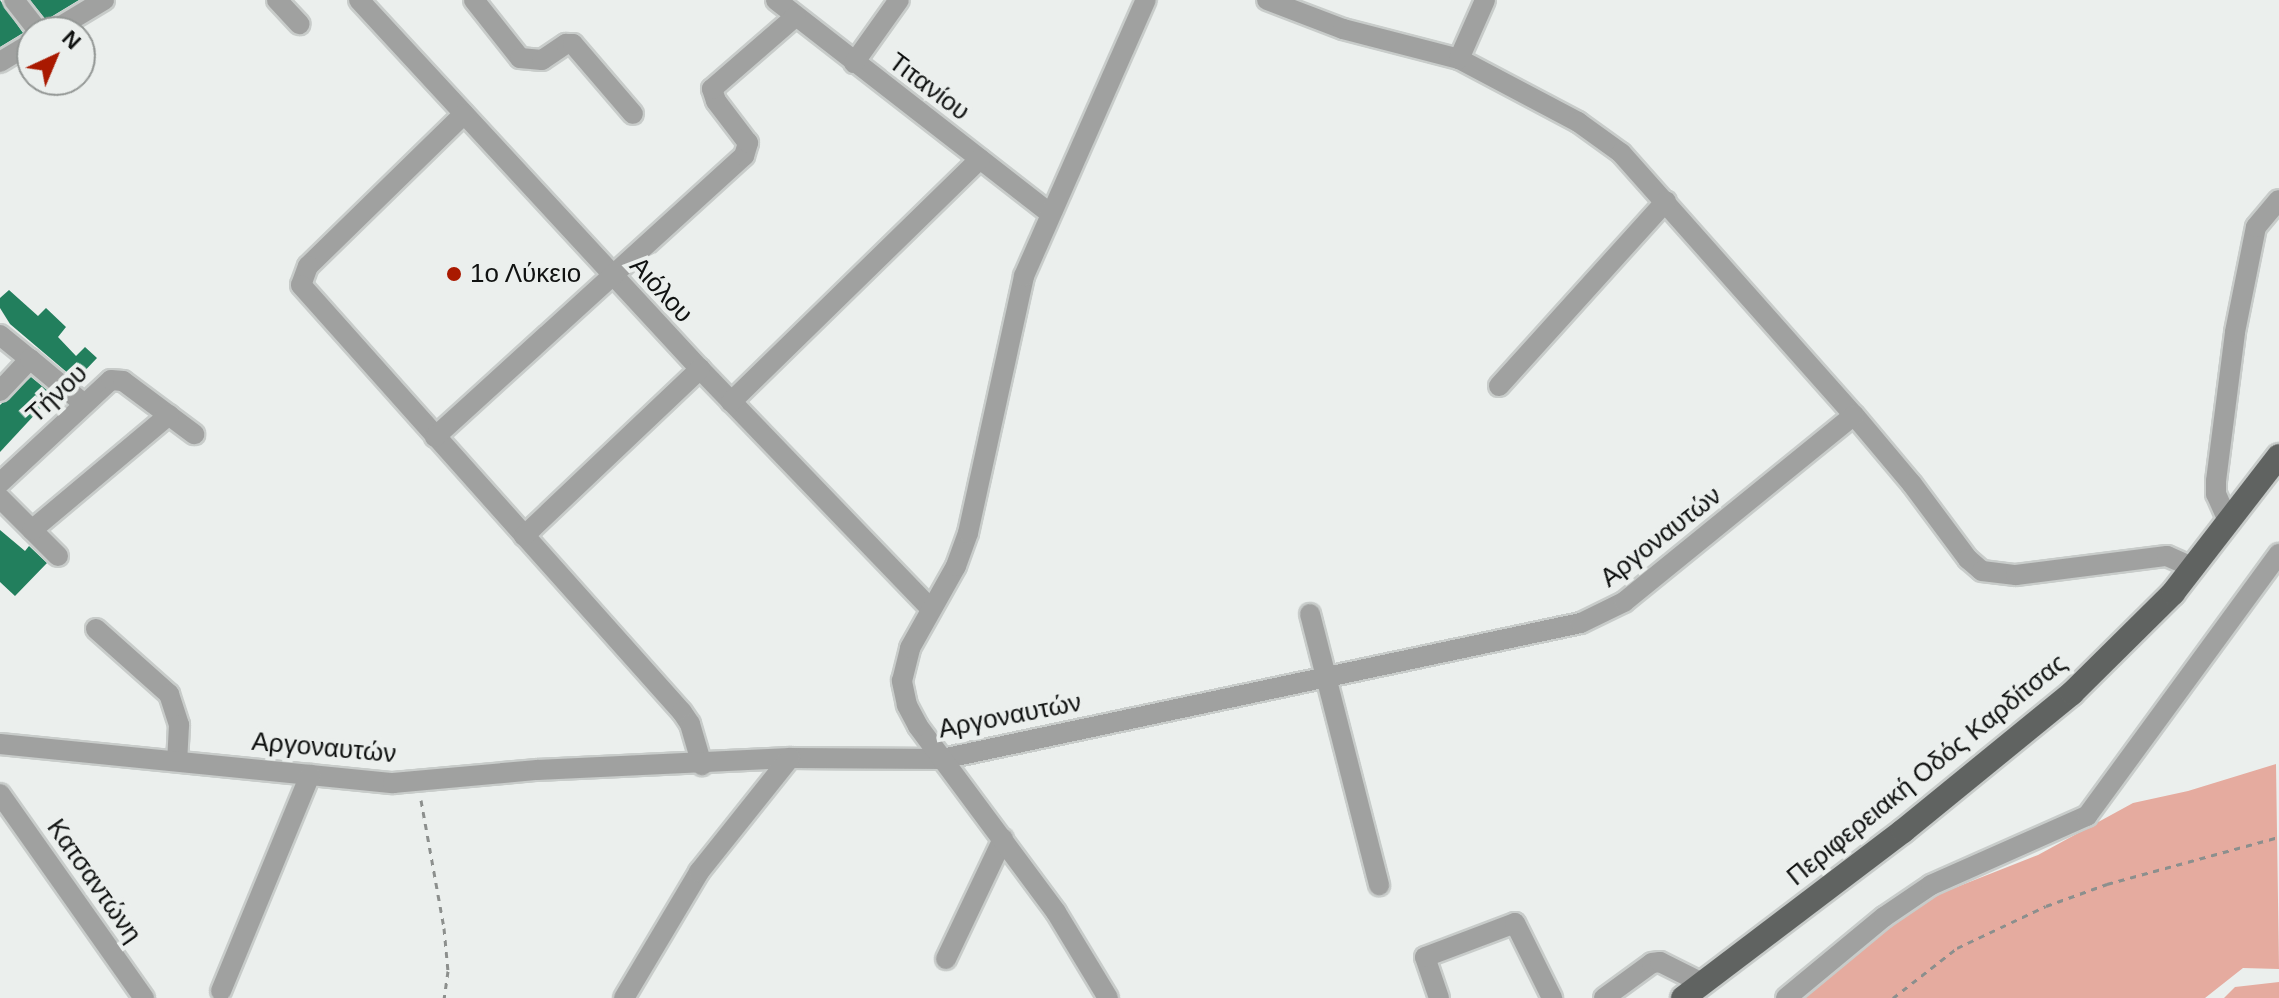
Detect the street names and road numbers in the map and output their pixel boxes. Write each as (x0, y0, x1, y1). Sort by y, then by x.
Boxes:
street label: Τιτανίου (882, 47, 976, 127)
street label: Αιόλου (623, 251, 699, 329)
street label: Τήνου (20, 358, 94, 430)
street label: Αργοναυτών (1594, 480, 1728, 594)
street label: Περιφερειακή Οδός Καρδίτσας (1781, 648, 2073, 892)
street label: Αργοναυτών (936, 687, 1084, 745)
street label: Αργοναυτών (250, 726, 398, 770)
street label: Κατσαντώνη (40, 813, 148, 949)

